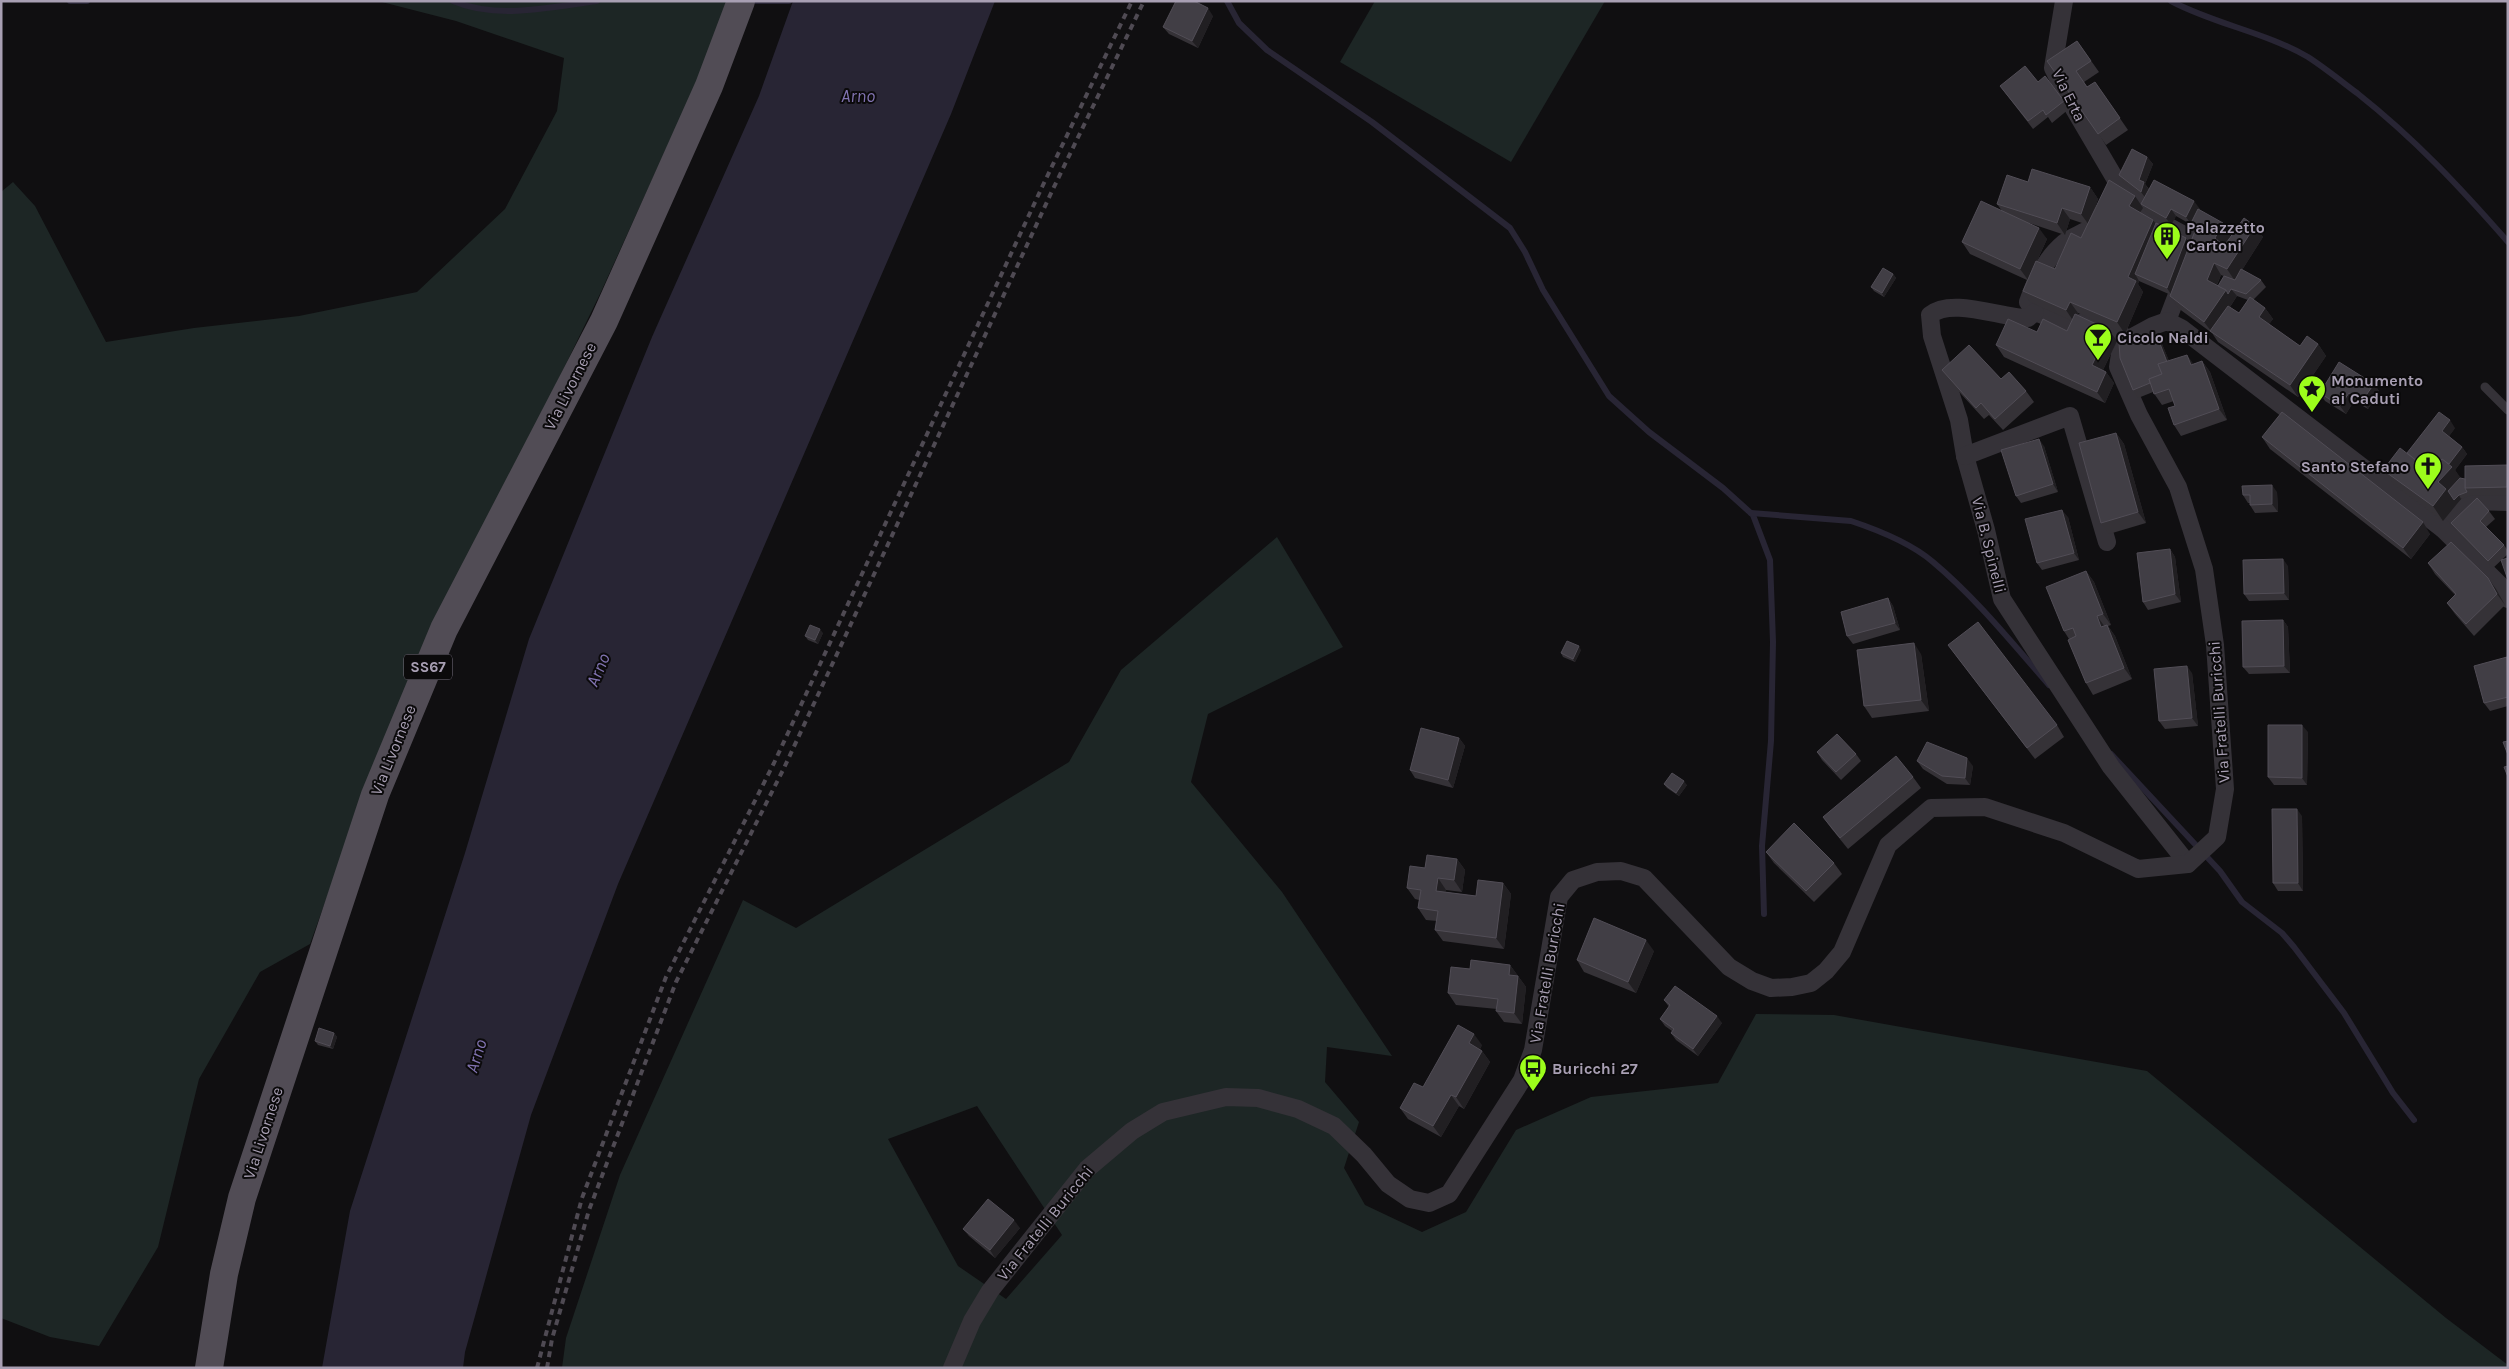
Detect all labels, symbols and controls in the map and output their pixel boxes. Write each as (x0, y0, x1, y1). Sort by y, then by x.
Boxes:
street label: Via Erta (2048, 66, 2090, 124)
water label: Arno (841, 85, 875, 107)
place label: Palazzetto Cartoni (2186, 218, 2265, 255)
building icon: Palazzetto Cartoni (2152, 221, 2182, 260)
bar icon: Cicolo Naldi (2083, 322, 2113, 361)
place label: Cicolo Naldi (2117, 328, 2209, 347)
street label: Via Livornese (540, 339, 600, 433)
place label: Monumento ai Caduti (2331, 371, 2423, 408)
place icon: Monumento ai Caduti (2297, 374, 2327, 413)
church icon: Santo Stefano (2413, 451, 2443, 490)
place label: Santo Stefano (2301, 457, 2409, 476)
street label: Via B. Spinelli (1968, 495, 2010, 595)
street label: Via Fratelli Buricchi (2205, 640, 2233, 784)
water label: Arno (581, 650, 615, 690)
road number: SS67 (404, 654, 452, 680)
street label: Via Livornese (366, 702, 420, 798)
street label: Via Fratelli Buricchi (1525, 901, 1569, 1045)
water label: Arno (460, 1036, 492, 1076)
bus stop icon: Buricchi 27 (1518, 1053, 1548, 1092)
place label: Buricchi 27 (1552, 1059, 1638, 1078)
street label: Via Livornese (239, 1085, 287, 1181)
street label: Via Fratelli Buricchi (993, 1162, 1097, 1284)

